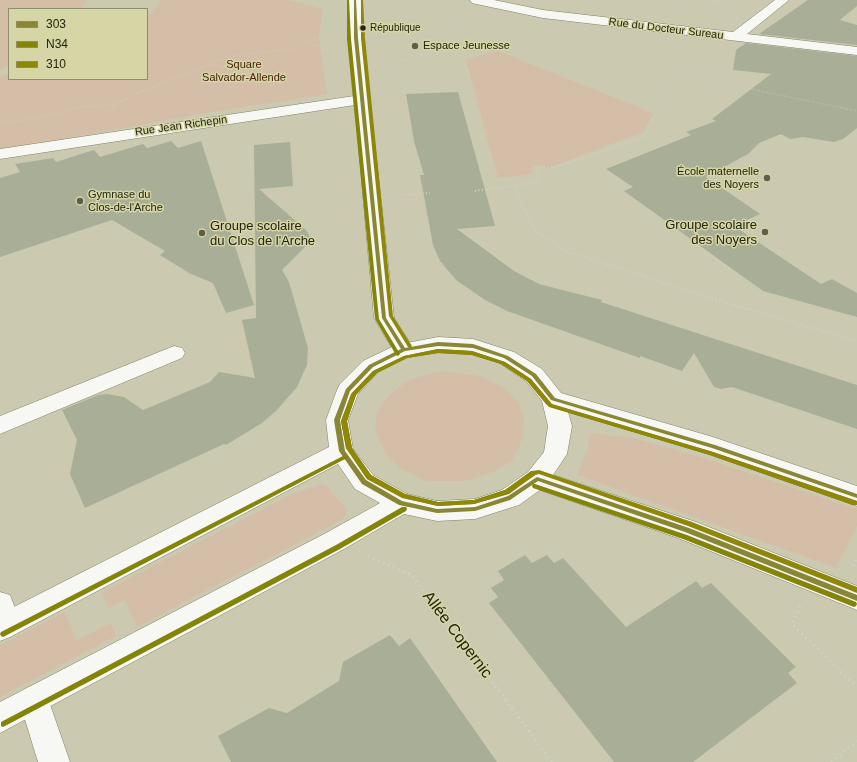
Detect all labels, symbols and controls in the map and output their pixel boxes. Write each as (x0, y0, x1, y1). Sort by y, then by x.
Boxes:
legend (8, 8, 148, 80)
street label: Rue du Docteur Sureau (608, 15, 724, 43)
text: 303 (46, 17, 66, 31)
place label: République (370, 22, 421, 34)
marker: République (358, 23, 368, 33)
text: N34 (46, 37, 68, 51)
place label: Espace Jeunesse (423, 39, 510, 53)
marker: Espace Jeunesse (410, 41, 420, 51)
text: 310 (46, 57, 66, 71)
park label: Square Salvador-Allende (202, 58, 286, 84)
street label: Rue Jean Richepin (134, 113, 228, 139)
place label: École maternelle des Noyers (677, 165, 759, 191)
marker: École maternelle des Noyers (762, 173, 772, 183)
place label: Gymnase du Clos-de-l'Arche (88, 188, 163, 214)
marker: Gymnase du Clos-de-l'Arche (75, 196, 85, 206)
place label: Groupe scolaire des Noyers (665, 217, 757, 248)
place label: Groupe scolaire du Clos de l'Arche (210, 218, 315, 249)
marker: Groupe scolaire des Noyers (760, 227, 770, 237)
marker: Groupe scolaire du Clos de l'Arche (197, 228, 207, 238)
street label: Allée Copernic (418, 588, 496, 682)

